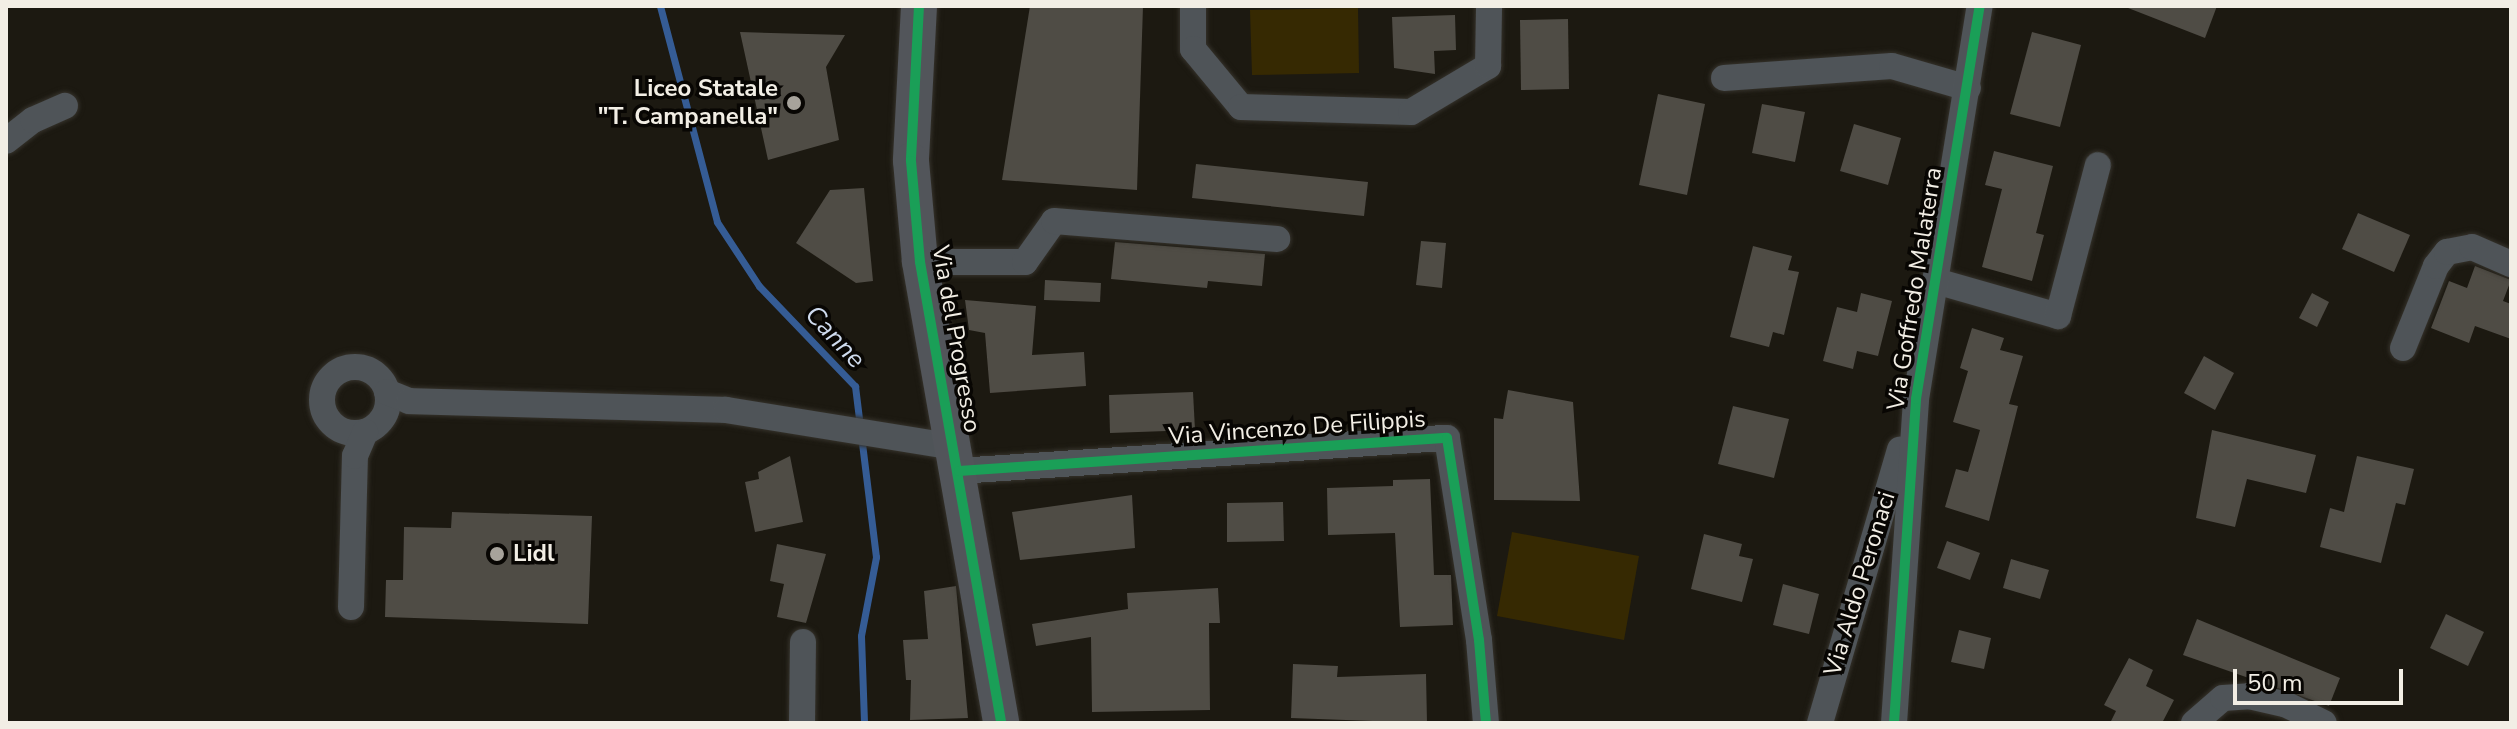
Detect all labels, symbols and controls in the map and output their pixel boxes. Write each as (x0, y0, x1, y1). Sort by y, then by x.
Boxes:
place label: Liceo Statale "T. Campanella" (598, 75, 778, 131)
marker: Liceo Statale "T. Campanella" (785, 94, 803, 112)
street label: Via Goffredo Malaterra (1882, 165, 1948, 413)
street label: Via del Progresso (925, 243, 987, 435)
water label: Canne (798, 299, 872, 375)
street label: Via Vincenzo De Filippis (1168, 405, 1426, 451)
street label: Via Aldo Peronaci (1818, 488, 1902, 680)
place label: Lidl (513, 540, 555, 568)
marker: Lidl (488, 545, 506, 563)
scale bar (2237, 653, 2407, 703)
text: 50 m (2247, 667, 2303, 699)

